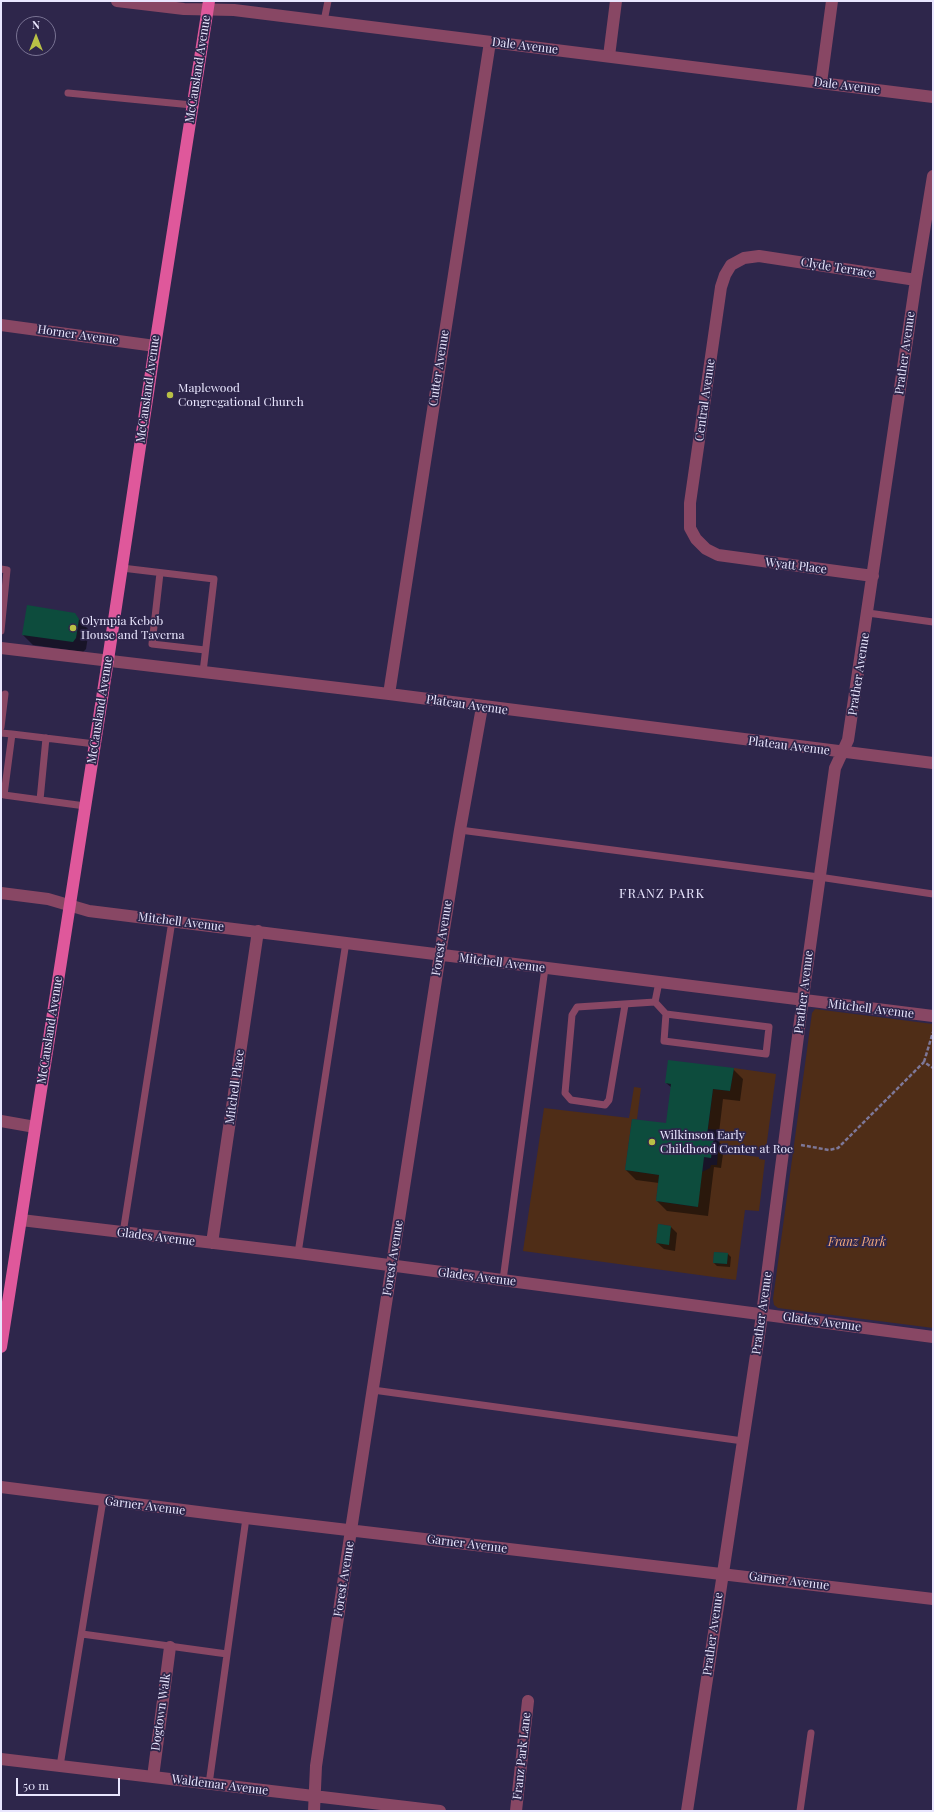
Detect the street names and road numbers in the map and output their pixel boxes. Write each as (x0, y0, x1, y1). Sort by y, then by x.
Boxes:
street label: McCausland Avenue (182, 14, 214, 124)
street label: Dale Avenue (491, 35, 559, 57)
street label: Dale Avenue (813, 75, 881, 97)
street label: Clyde Terrace (800, 255, 876, 281)
street label: Prather Avenue (892, 311, 918, 395)
street label: Horner Avenue (36, 322, 120, 348)
street label: Cutter Avenue (426, 329, 452, 407)
street label: McCausland Avenue (133, 334, 163, 444)
street label: Central Avenue (692, 358, 718, 442)
street label: Wyatt Place (764, 555, 828, 577)
street label: Prather Avenue (845, 632, 873, 716)
street label: McCausland Avenue (84, 655, 116, 765)
street label: Plateau Avenue (425, 692, 509, 718)
street label: Plateau Avenue (747, 734, 831, 758)
street label: Forest Avenue (429, 899, 455, 977)
street label: Mitchell Avenue (137, 910, 225, 934)
street label: Prather Avenue (792, 950, 816, 1034)
street label: Mitchell Avenue (458, 951, 546, 975)
street label: McCausland Avenue (34, 975, 66, 1085)
street label: Mitchell Avenue (827, 997, 915, 1021)
street label: Mitchell Place (223, 1049, 247, 1125)
street label: Forest Avenue (380, 1219, 406, 1297)
street label: Glades Avenue (116, 1225, 196, 1249)
street label: Glades Avenue (437, 1265, 517, 1289)
street label: Prather Avenue (749, 1271, 775, 1355)
street label: Glades Avenue (782, 1309, 862, 1335)
street label: Garner Avenue (104, 1494, 186, 1518)
street label: Garner Avenue (426, 1532, 508, 1556)
street label: Forest Avenue (331, 1540, 357, 1618)
street label: Garner Avenue (748, 1569, 830, 1593)
street label: Prather Avenue (700, 1592, 726, 1676)
street label: Dogtown Walk (148, 1672, 174, 1752)
street label: Franz Park Lane (510, 1712, 534, 1800)
street label: Waldemar Avenue (171, 1772, 269, 1798)

